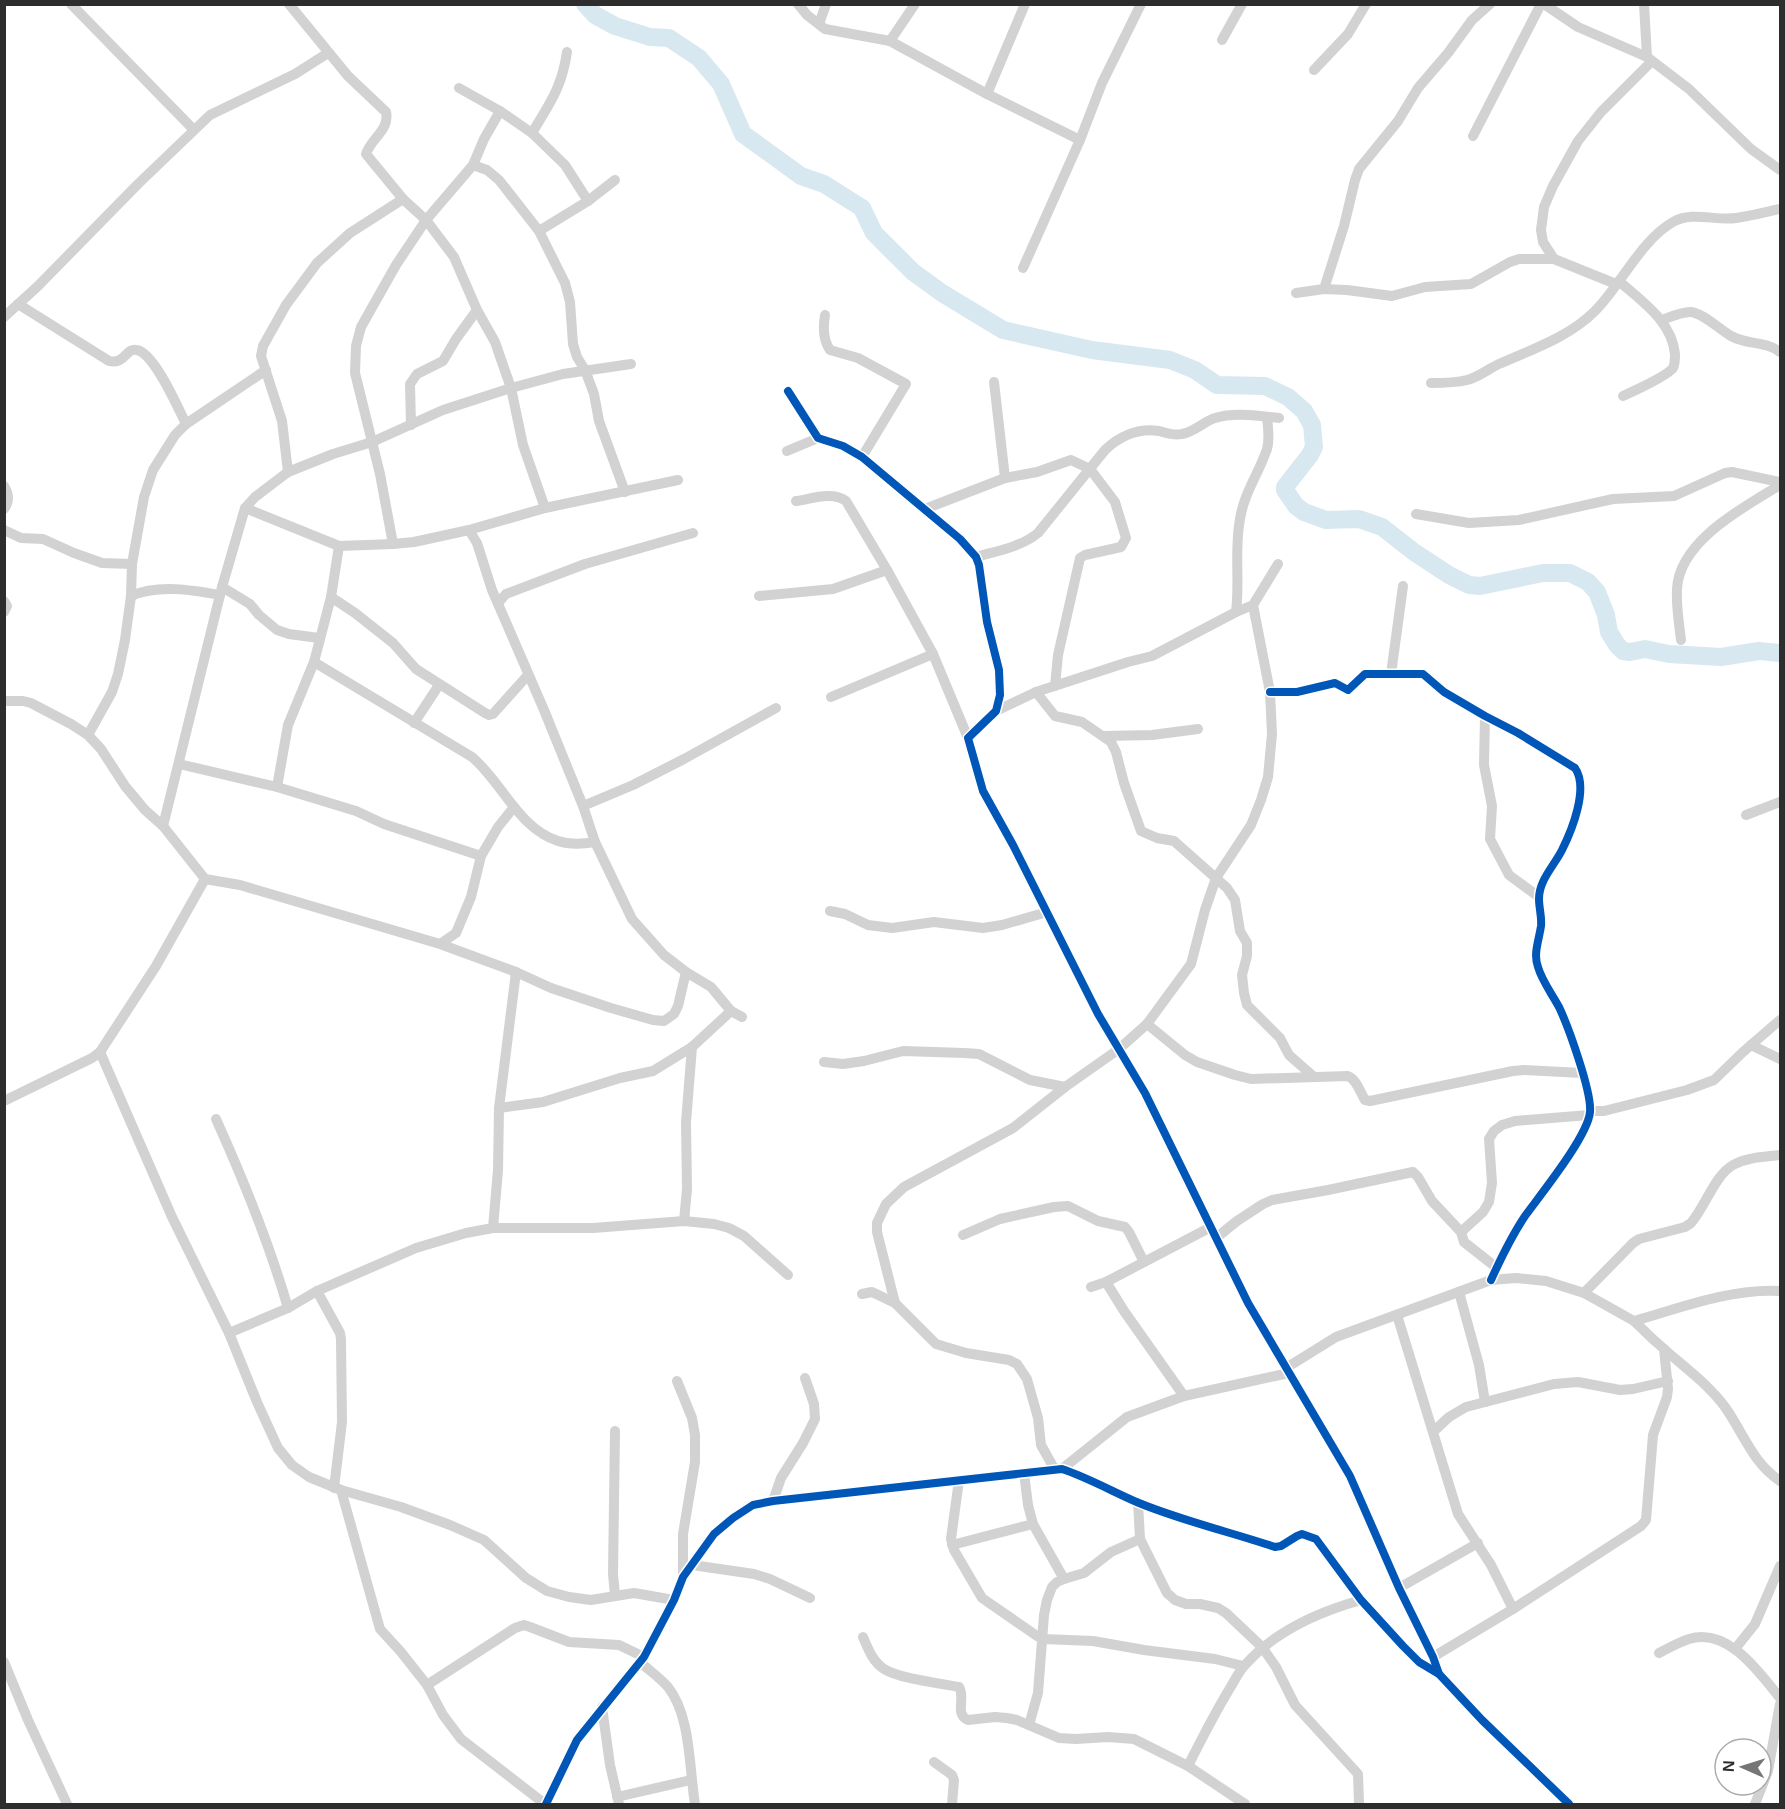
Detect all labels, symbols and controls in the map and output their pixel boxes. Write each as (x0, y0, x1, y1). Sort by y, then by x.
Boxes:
north arrow (1713, 1737, 1773, 1797)
text: N (1720, 1760, 1737, 1772)

